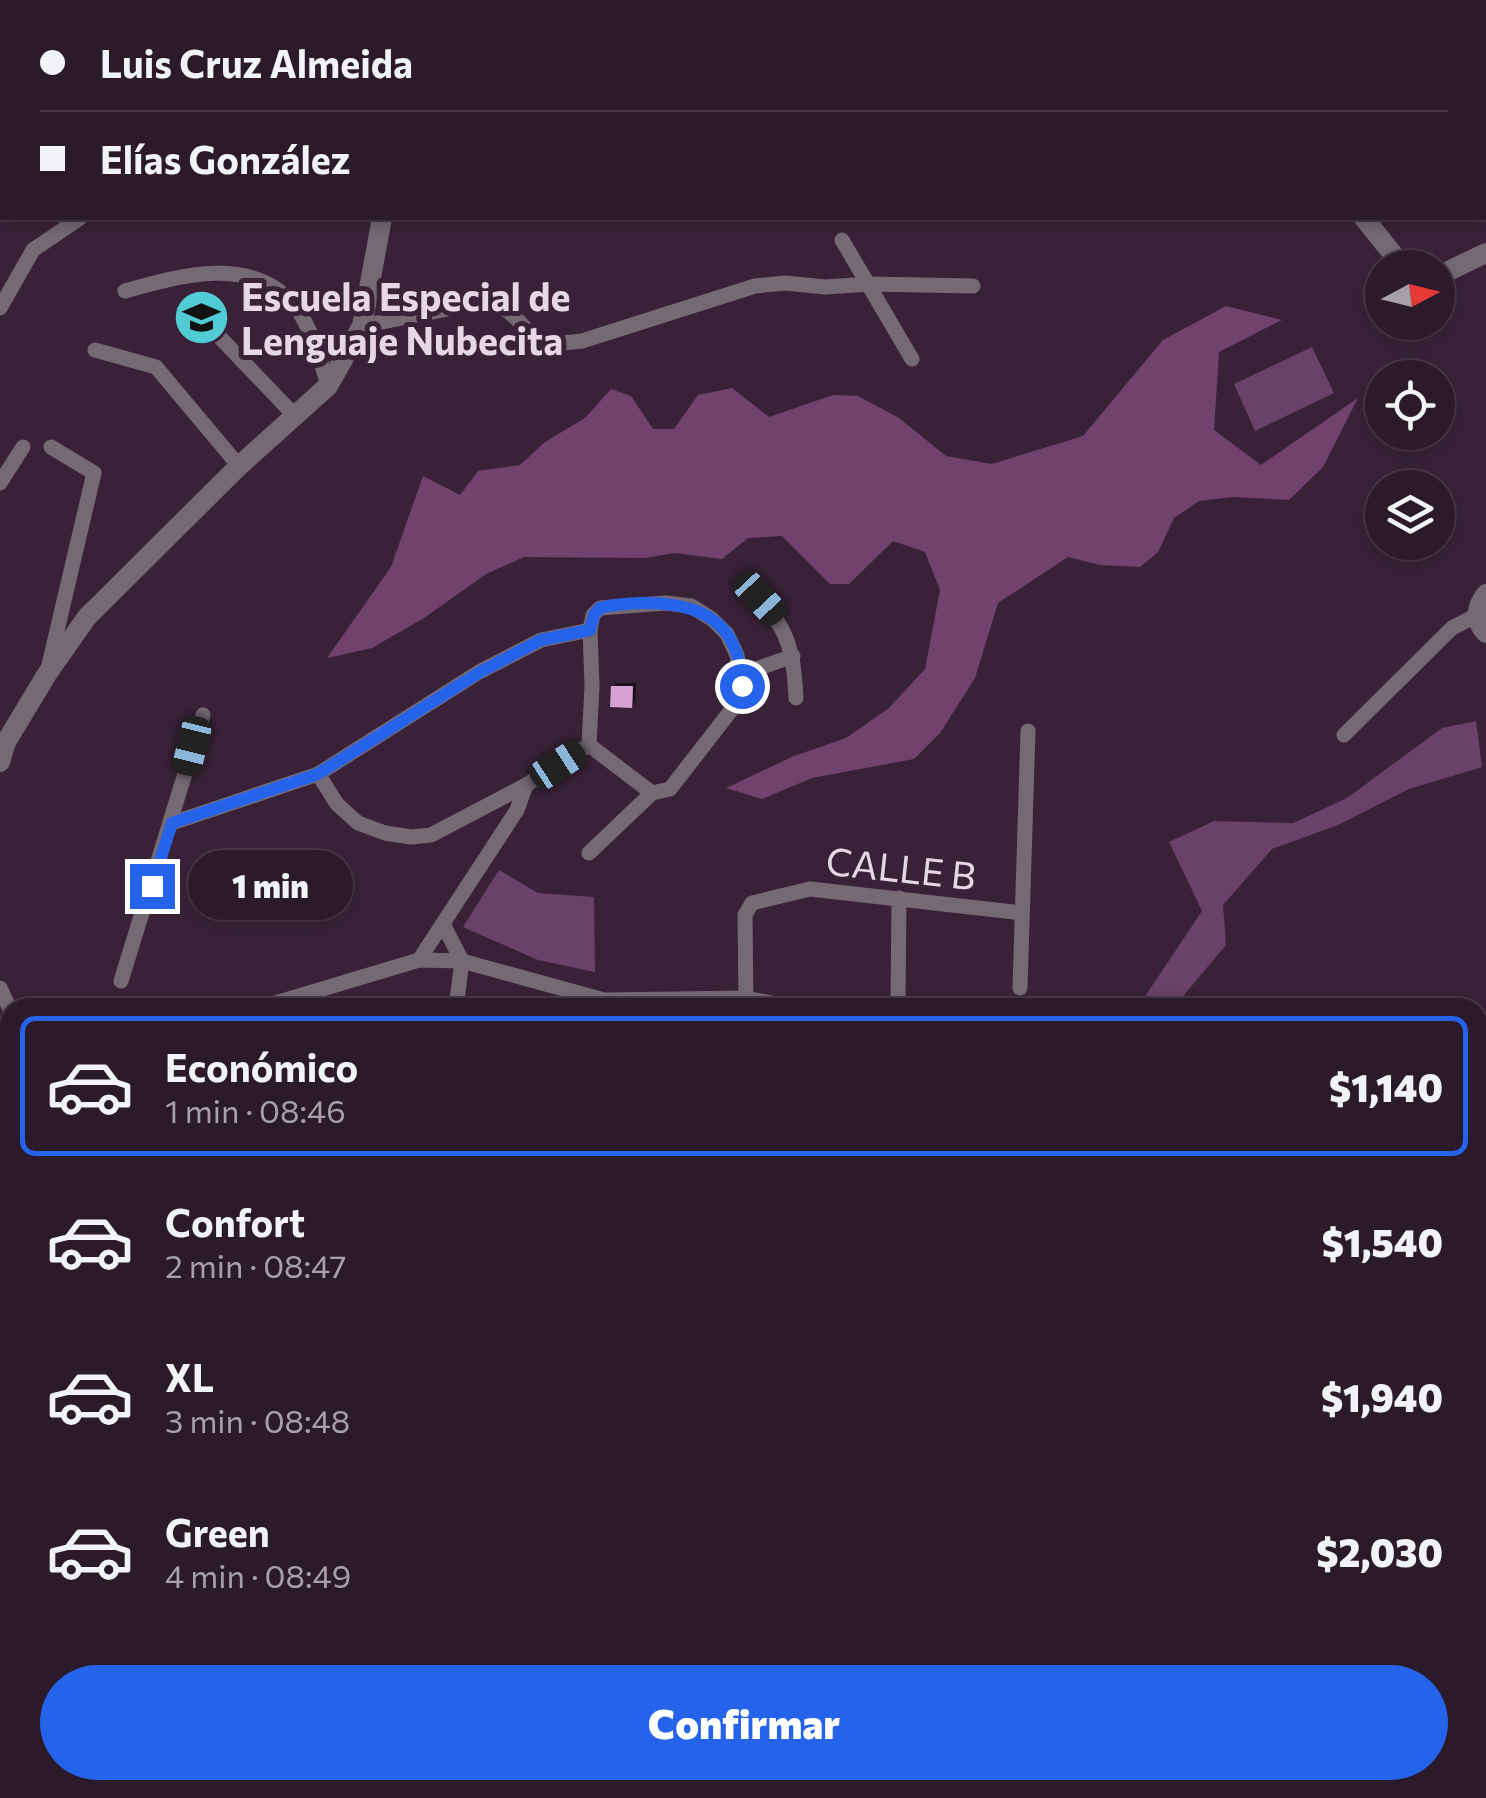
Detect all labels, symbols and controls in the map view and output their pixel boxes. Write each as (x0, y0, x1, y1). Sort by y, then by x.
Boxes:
text: Luis Cruz Almeida (100, 39, 413, 86)
text: Elías González (100, 135, 350, 182)
north arrow (1365, 250, 1455, 340)
map controls (1365, 250, 1455, 560)
place label: Escuela Especial de Lenguaje Nubecita (241, 272, 570, 363)
school or university icon: Escuela Especial de Lenguaje Nubecita (172, 287, 232, 347)
button: locate (1365, 360, 1455, 450)
button: layers (1365, 470, 1455, 560)
car (729, 566, 791, 630)
route start (720, 664, 765, 709)
car (170, 713, 214, 779)
car (525, 736, 591, 794)
street label: CALLE B (824, 836, 978, 898)
callout: 1 min (187, 851, 352, 921)
route end (130, 864, 175, 909)
text: 1 min (232, 865, 309, 905)
icon: car (45, 1041, 135, 1131)
text: Económico (165, 1043, 358, 1090)
text: $1,140 (1329, 1063, 1443, 1110)
text: 1 min · 08:46 (165, 1090, 346, 1130)
icon: car (45, 1196, 135, 1286)
text: Confort (165, 1198, 305, 1245)
text: $1,540 (1322, 1218, 1443, 1265)
text: 2 min · 08:47 (165, 1245, 346, 1285)
icon: car (45, 1351, 135, 1441)
text: XL (165, 1353, 214, 1400)
text: $1,940 (1321, 1373, 1443, 1420)
text: 3 min · 08:48 (165, 1400, 350, 1440)
icon: car (45, 1506, 135, 1596)
text: Green (165, 1508, 270, 1555)
text: $2,030 (1316, 1528, 1443, 1575)
text: 4 min · 08:49 (165, 1555, 351, 1595)
button: Confirmar (40, 1665, 1448, 1780)

